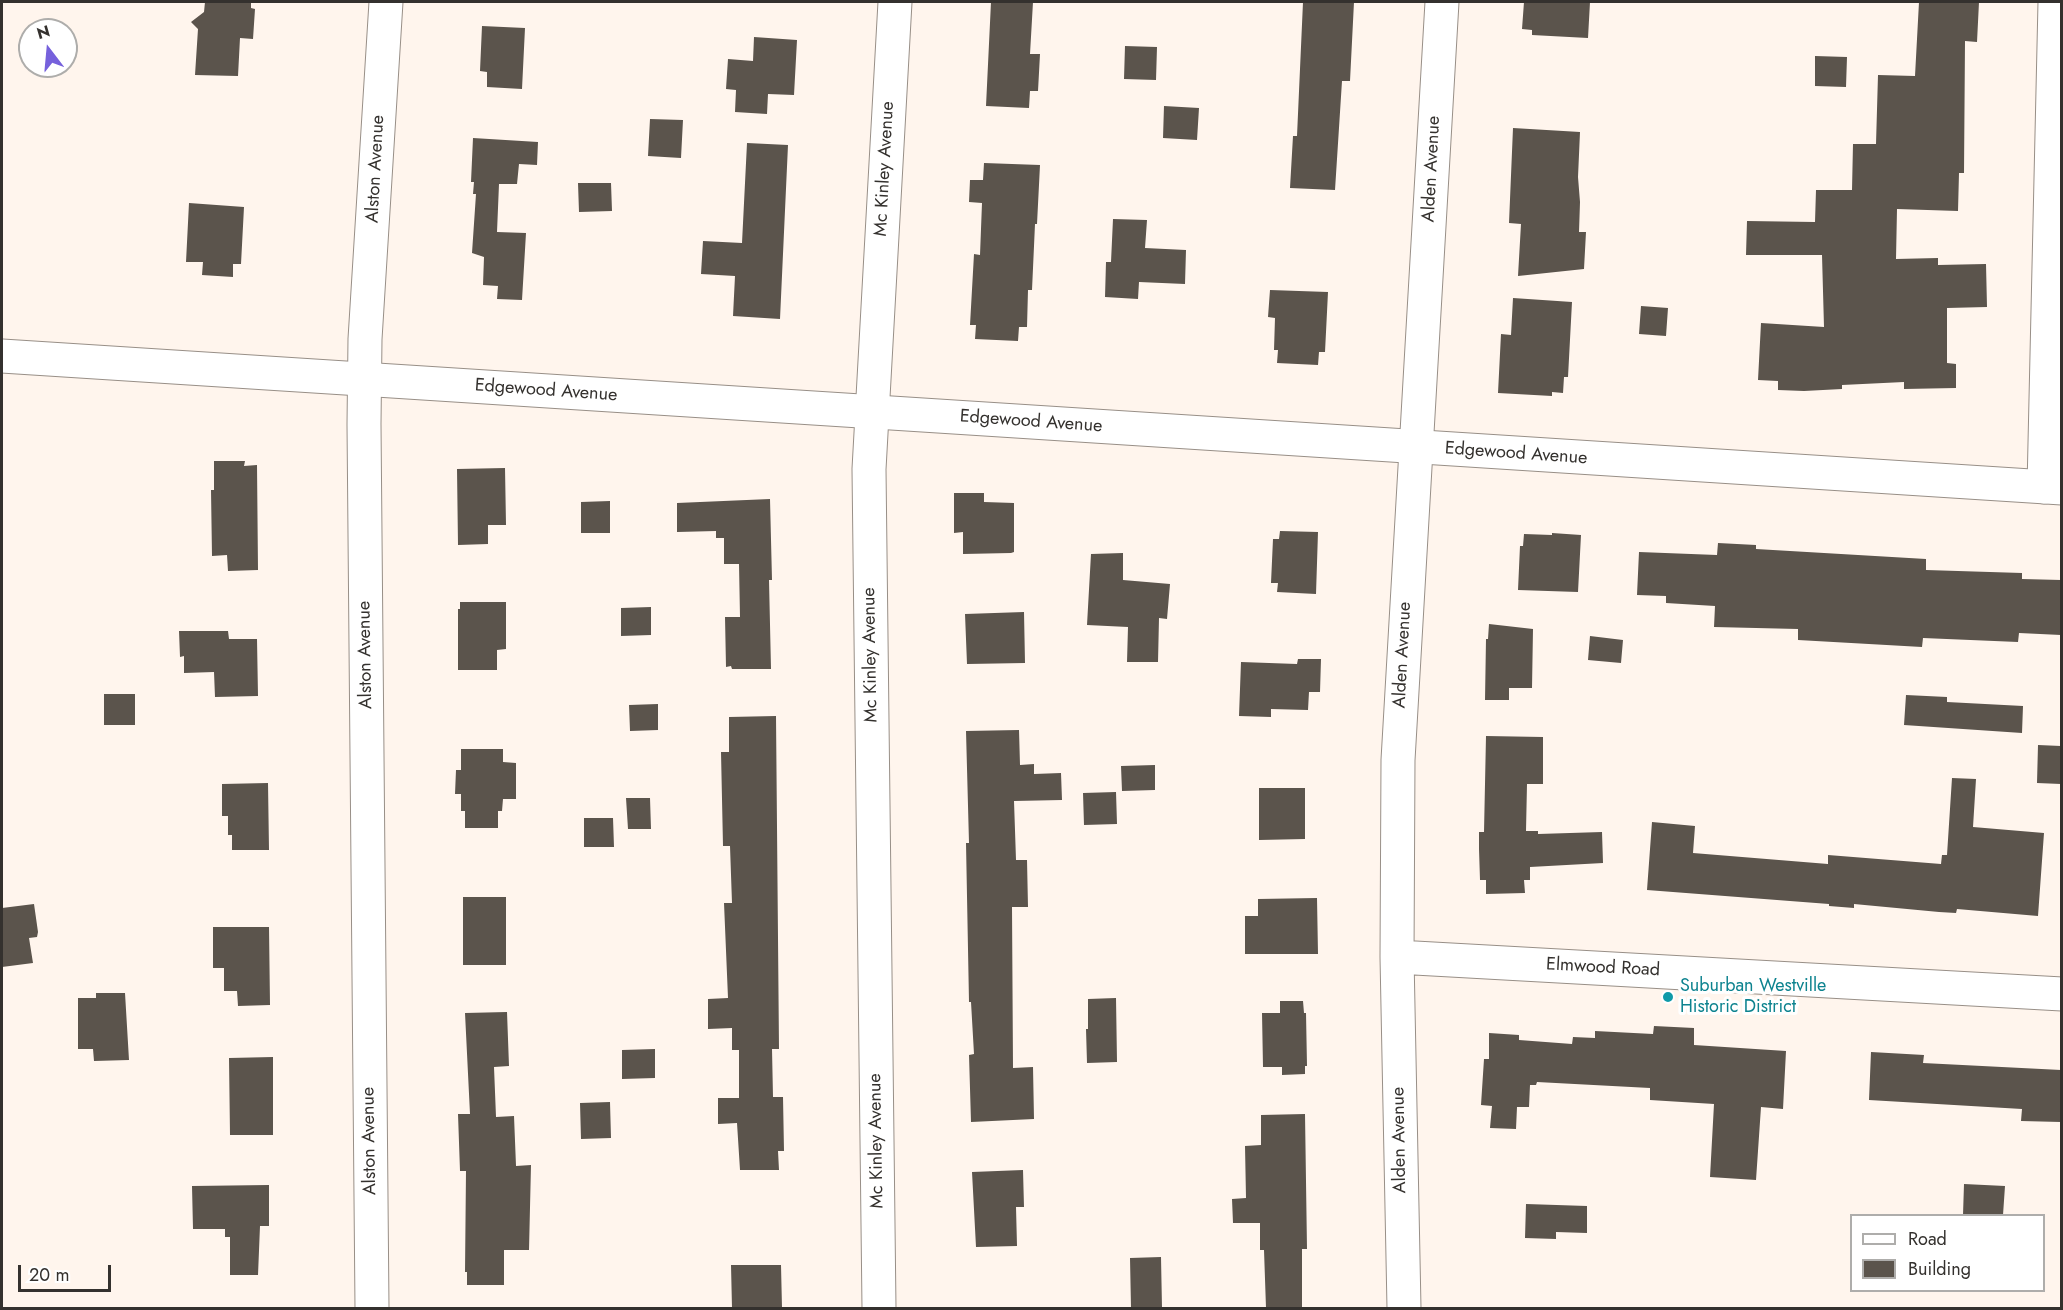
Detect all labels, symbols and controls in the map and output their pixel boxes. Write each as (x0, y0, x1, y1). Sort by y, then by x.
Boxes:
north arrow (18, 18, 78, 78)
text: N (34, 19, 53, 45)
street label: Mc Kinley Avenue (871, 101, 899, 237)
street label: Alston Avenue (362, 114, 390, 224)
street label: Alden Avenue (1418, 115, 1446, 223)
street label: Edgewood Avenue (474, 375, 618, 407)
street label: Edgewood Avenue (959, 406, 1103, 438)
street label: Edgewood Avenue (1444, 438, 1588, 470)
street label: Mc Kinley Avenue (859, 587, 883, 723)
street label: Alston Avenue (354, 601, 378, 709)
street label: Alden Avenue (1389, 601, 1417, 709)
street label: Elmwood Road (1545, 954, 1661, 982)
place label: Suburban Westville Historic District (1680, 976, 1826, 1018)
marker: Suburban Westville Historic District (1661, 990, 1675, 1004)
street label: Mc Kinley Avenue (865, 1073, 889, 1209)
street label: Alston Avenue (358, 1087, 382, 1195)
street label: Alden Avenue (1388, 1087, 1412, 1193)
legend (1850, 1214, 2045, 1292)
text: Road (1908, 1226, 1947, 1252)
scale bar (21, 1253, 114, 1291)
text: Building (1908, 1256, 1971, 1282)
text: 20 m (29, 1262, 69, 1288)

